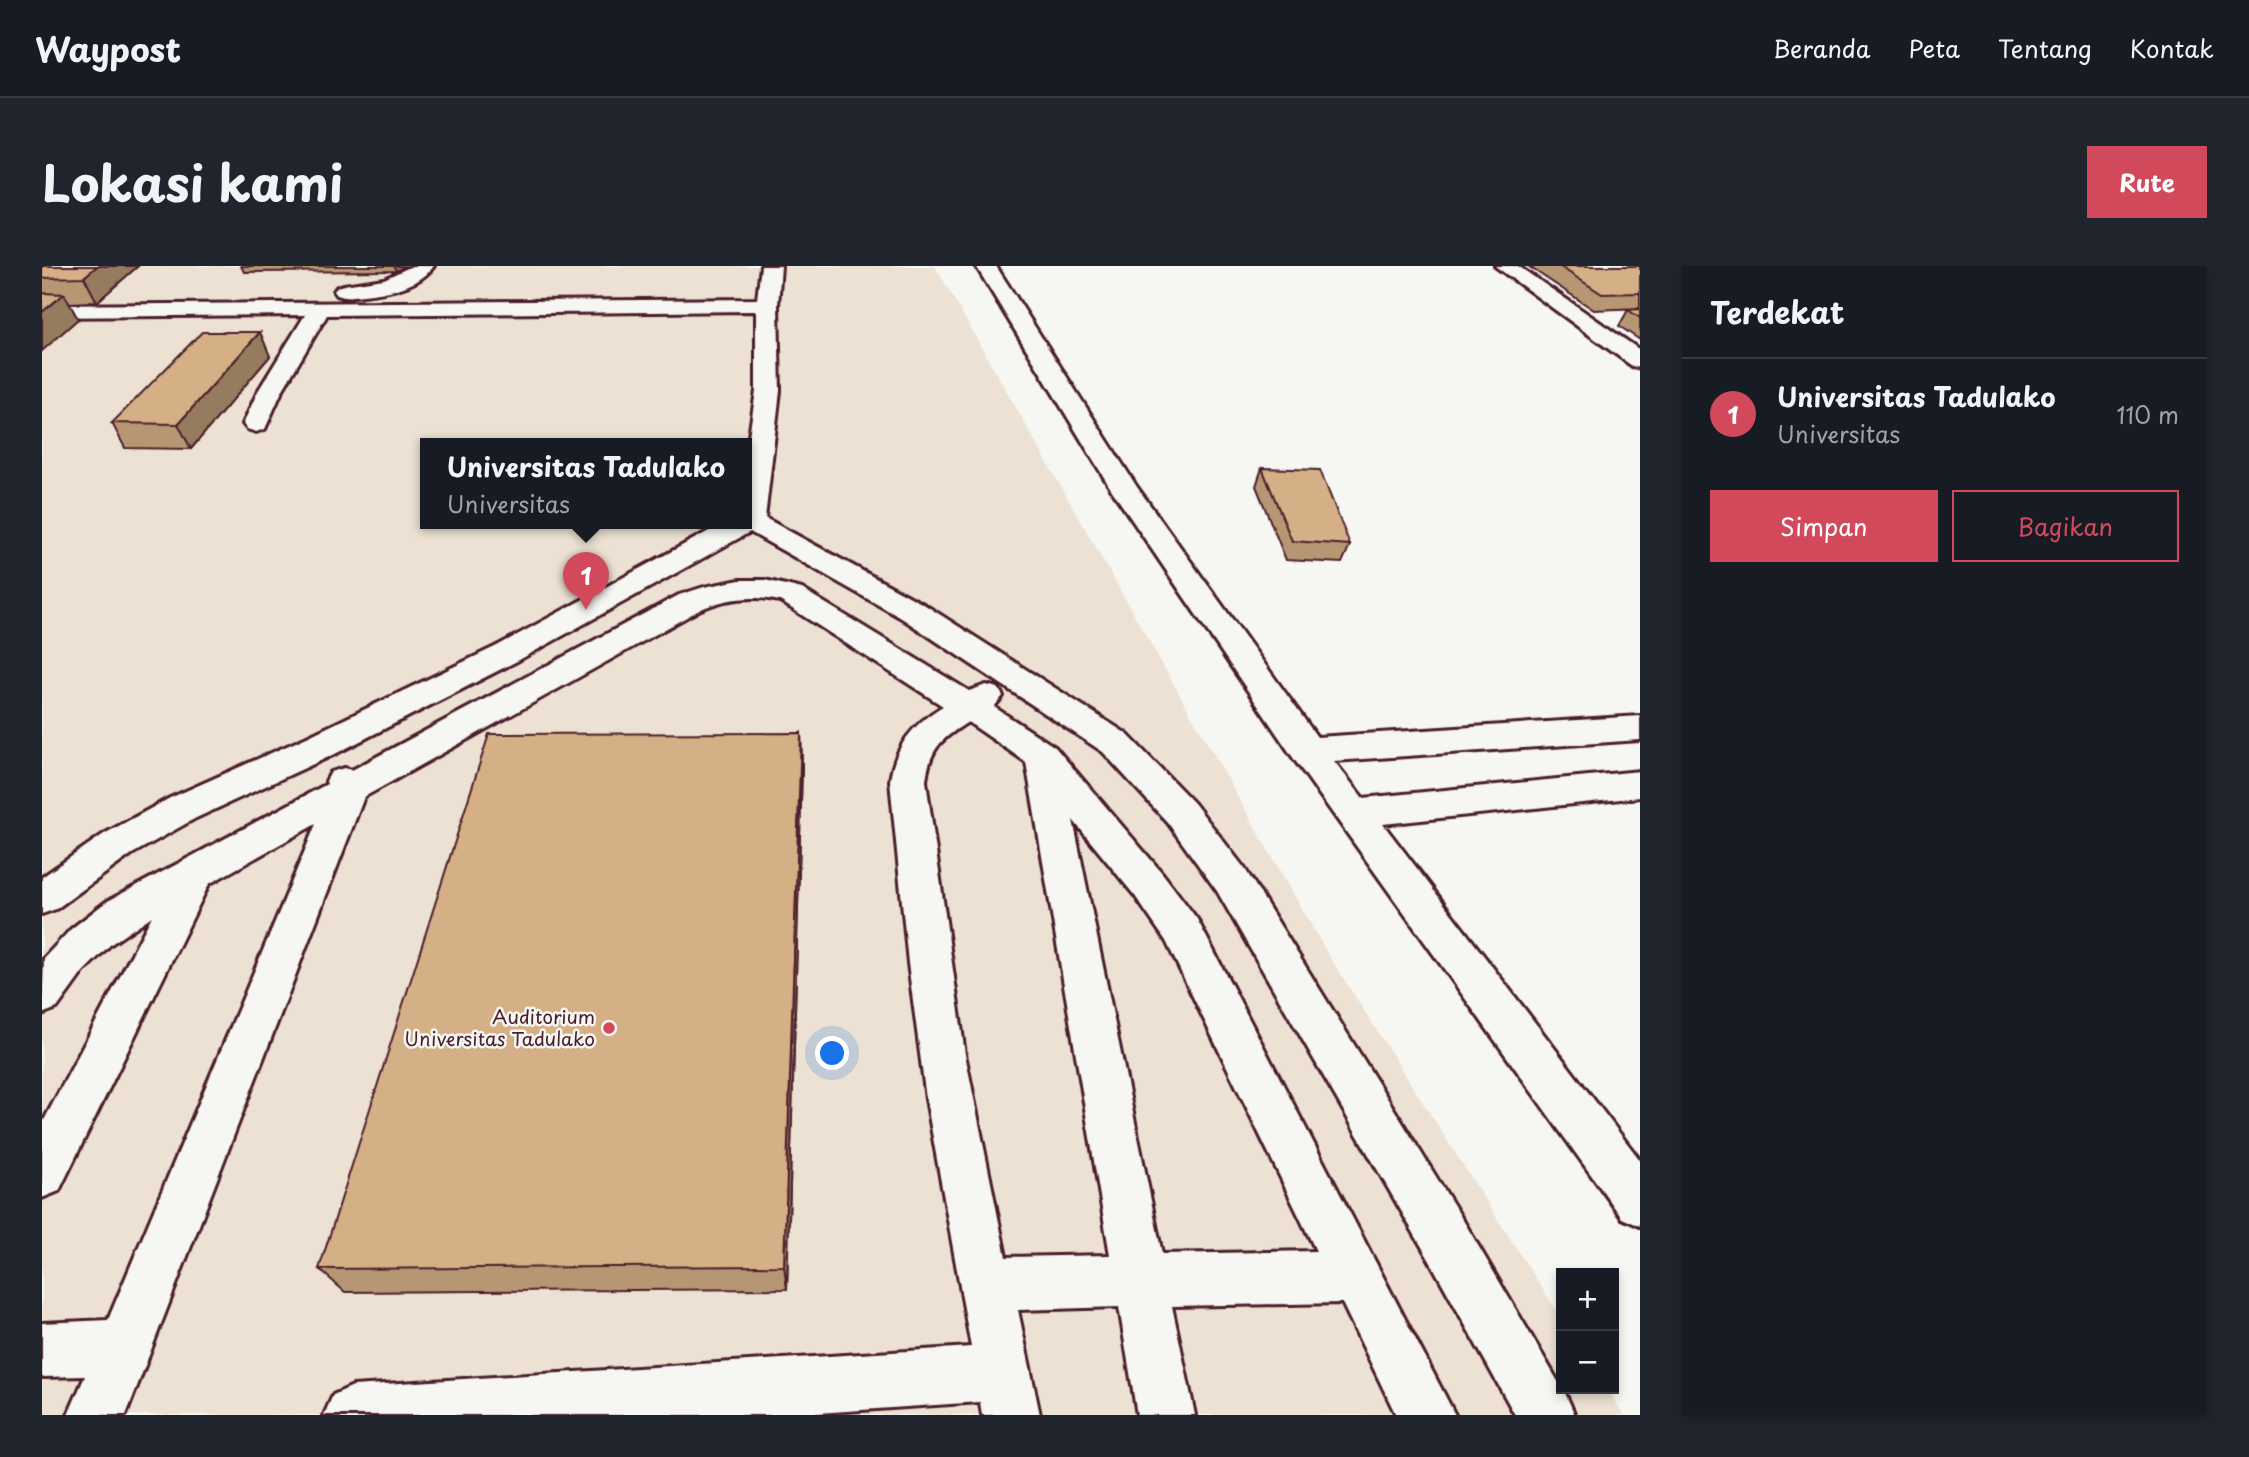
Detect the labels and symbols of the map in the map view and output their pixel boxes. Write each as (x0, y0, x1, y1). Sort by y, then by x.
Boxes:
pin: 1 (563, 552, 609, 610)
place label: Auditorium Universitas Tadulako (404, 1002, 595, 1052)
marker: Auditorium Universitas Tadulako (601, 1020, 617, 1036)
your location (815, 1036, 849, 1070)

